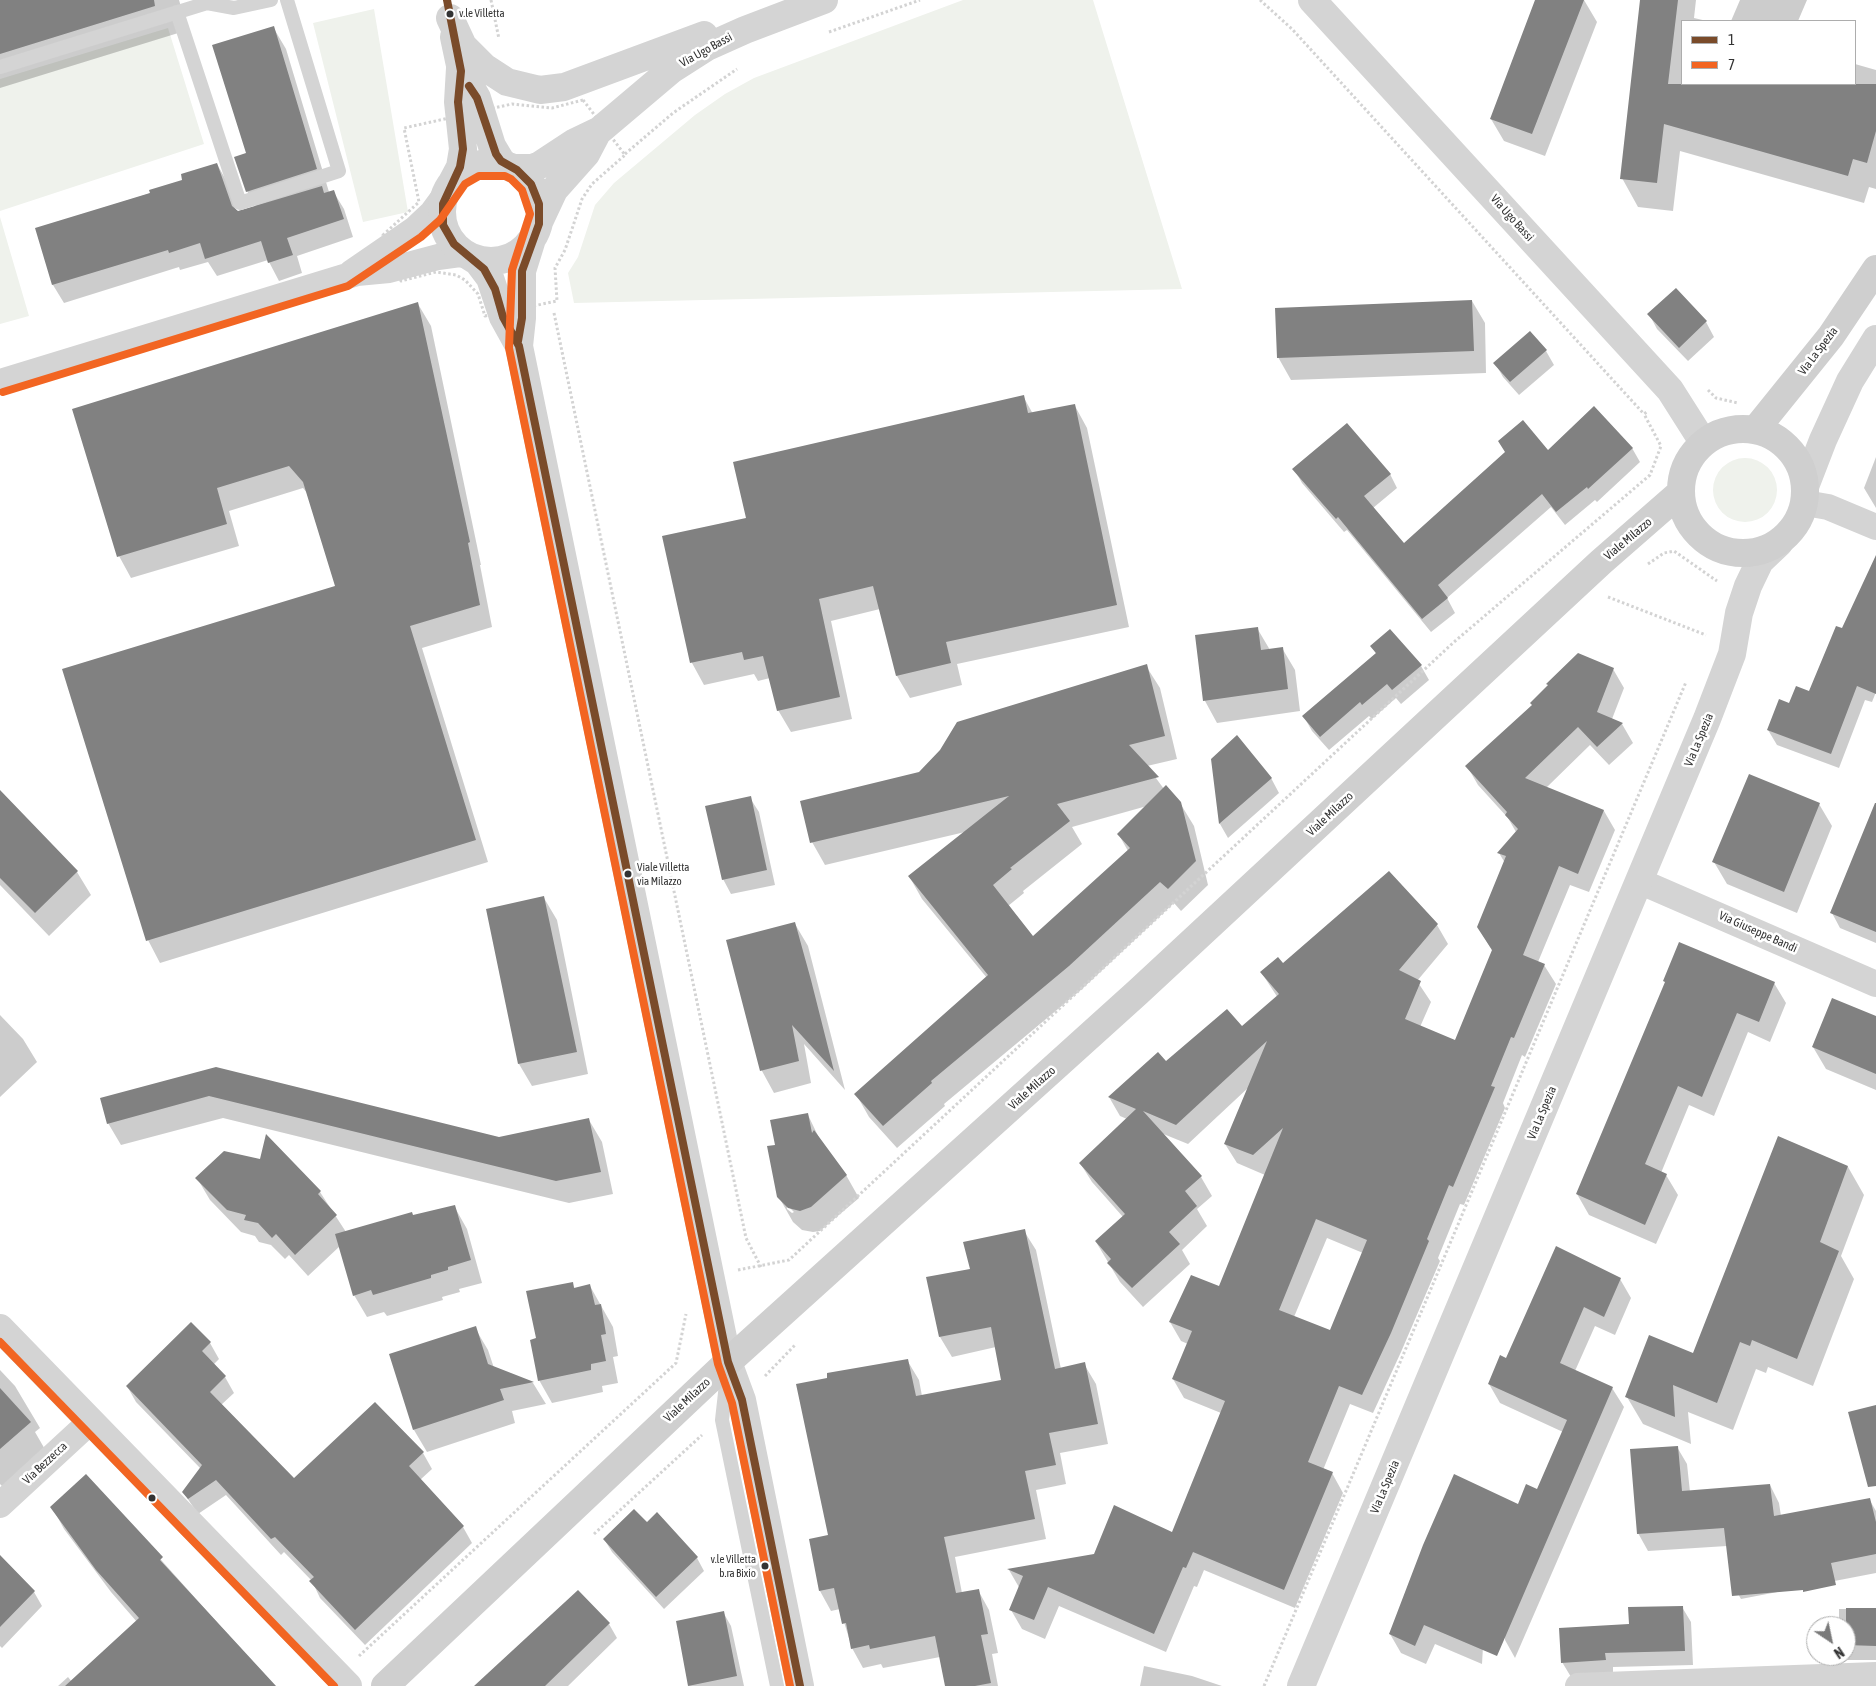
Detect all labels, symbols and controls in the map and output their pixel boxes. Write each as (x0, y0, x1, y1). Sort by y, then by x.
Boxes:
place label: v.le Villetta (459, 7, 505, 21)
marker: v.le Villetta (445, 9, 455, 19)
legend (1681, 20, 1856, 85)
street label: Via Ugo Bassi (677, 30, 735, 70)
text: 1 (1728, 31, 1735, 48)
text: 7 (1728, 56, 1735, 73)
street label: Via Ugo Bassi (1487, 192, 1537, 244)
street label: Via La Spezia (1795, 324, 1841, 378)
street label: Viale Milazzo (1601, 515, 1655, 563)
street label: Via La Spezia (1681, 711, 1717, 769)
street label: Viale Milazzo (1304, 789, 1356, 839)
place label: Viale Villetta via Milazzo (637, 861, 689, 887)
marker: Viale Villetta via Milazzo (623, 869, 633, 879)
street label: Via Giuseppe Bandi (1716, 908, 1800, 956)
street label: Viale Milazzo (1006, 1063, 1058, 1113)
street label: Via La Spezia (1524, 1084, 1560, 1142)
street label: Viale Milazzo (661, 1375, 713, 1425)
street label: Via Bezzecca (20, 1439, 70, 1487)
street label: Via La Spezia (1367, 1458, 1403, 1516)
unlabelled marker (147, 1493, 157, 1503)
place label: v.le Villetta b.ra Bixio (710, 1553, 756, 1579)
marker: v.le Villetta b.ra Bixio (760, 1561, 770, 1571)
north arrow (1806, 1616, 1856, 1666)
text: N (1831, 1644, 1847, 1662)

